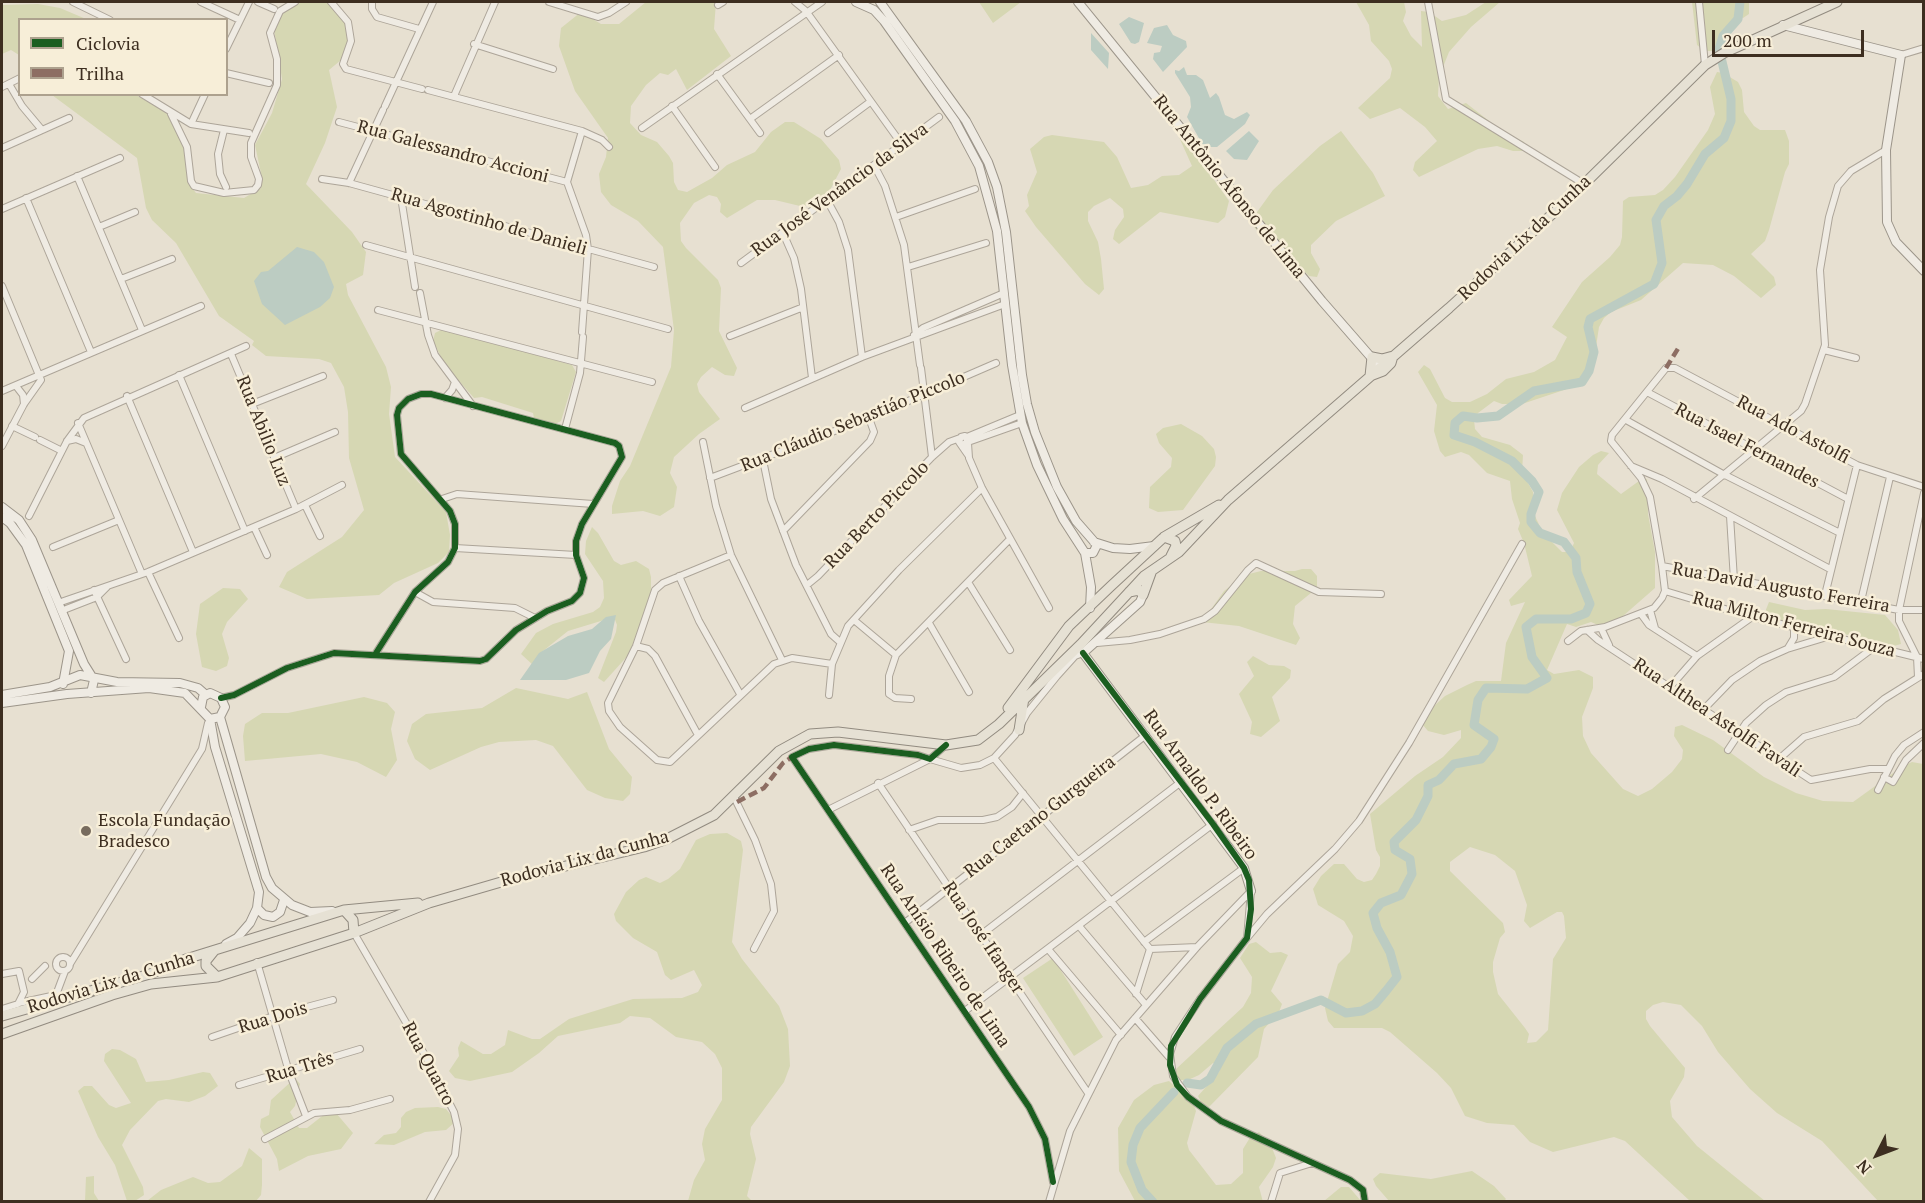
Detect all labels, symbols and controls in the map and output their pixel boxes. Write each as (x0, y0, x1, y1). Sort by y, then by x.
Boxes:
legend (18, 18, 228, 96)
scale bar (1715, 18, 1866, 56)
text: 200 m (1723, 28, 1772, 52)
text: Ciclovia (76, 31, 140, 55)
text: Trilha (76, 61, 124, 85)
street label: Rua Antônio Afonso de Lima (1148, 91, 1310, 283)
street label: Rua Galessandro Accioni (355, 116, 551, 188)
street label: Rua José Venâncio da Silva (747, 119, 933, 261)
street label: Rodovia Lix da Cunha (1454, 171, 1596, 305)
street label: Rua Agostinho de Danieli (388, 184, 590, 260)
street label: Rua Cláudio Sebastiáo Piccolo (738, 367, 968, 477)
street label: Rua Abilio Luz (231, 373, 295, 489)
street label: Rua Ado Astolfi (1733, 391, 1853, 469)
street label: Rua Isael Fernandes (1671, 399, 1823, 493)
street label: Rua Berto Piccolo (820, 457, 934, 573)
street label: Rua David Augusto Ferreira (1671, 558, 1891, 618)
street label: Rua Milton Ferreira Souza (1690, 588, 1898, 662)
street label: Rua Althea Astolfi Favali (1629, 654, 1805, 782)
street label: Rua Arnaldo P. Ribeiro (1138, 706, 1262, 864)
street label: Rua Caetano Gurgueira (960, 751, 1120, 883)
place label: Escola Fundação Bradesco (98, 810, 230, 852)
marker: Escola Fundação Bradesco (79, 824, 93, 838)
street label: Rodovia Lix da Cunha (498, 826, 672, 892)
street label: Rua Anísio Ribeiro de Lima (875, 860, 1015, 1052)
street label: Rua José Ifanger (938, 878, 1028, 998)
street label: Rodovia Lix da Cunha (25, 947, 197, 1019)
street label: Rua Dois (236, 997, 310, 1039)
street label: Rua Quatro (397, 1019, 459, 1109)
street label: Rua Três (264, 1047, 336, 1089)
north arrow (1847, 1125, 1907, 1185)
text: N (1851, 1155, 1876, 1179)

